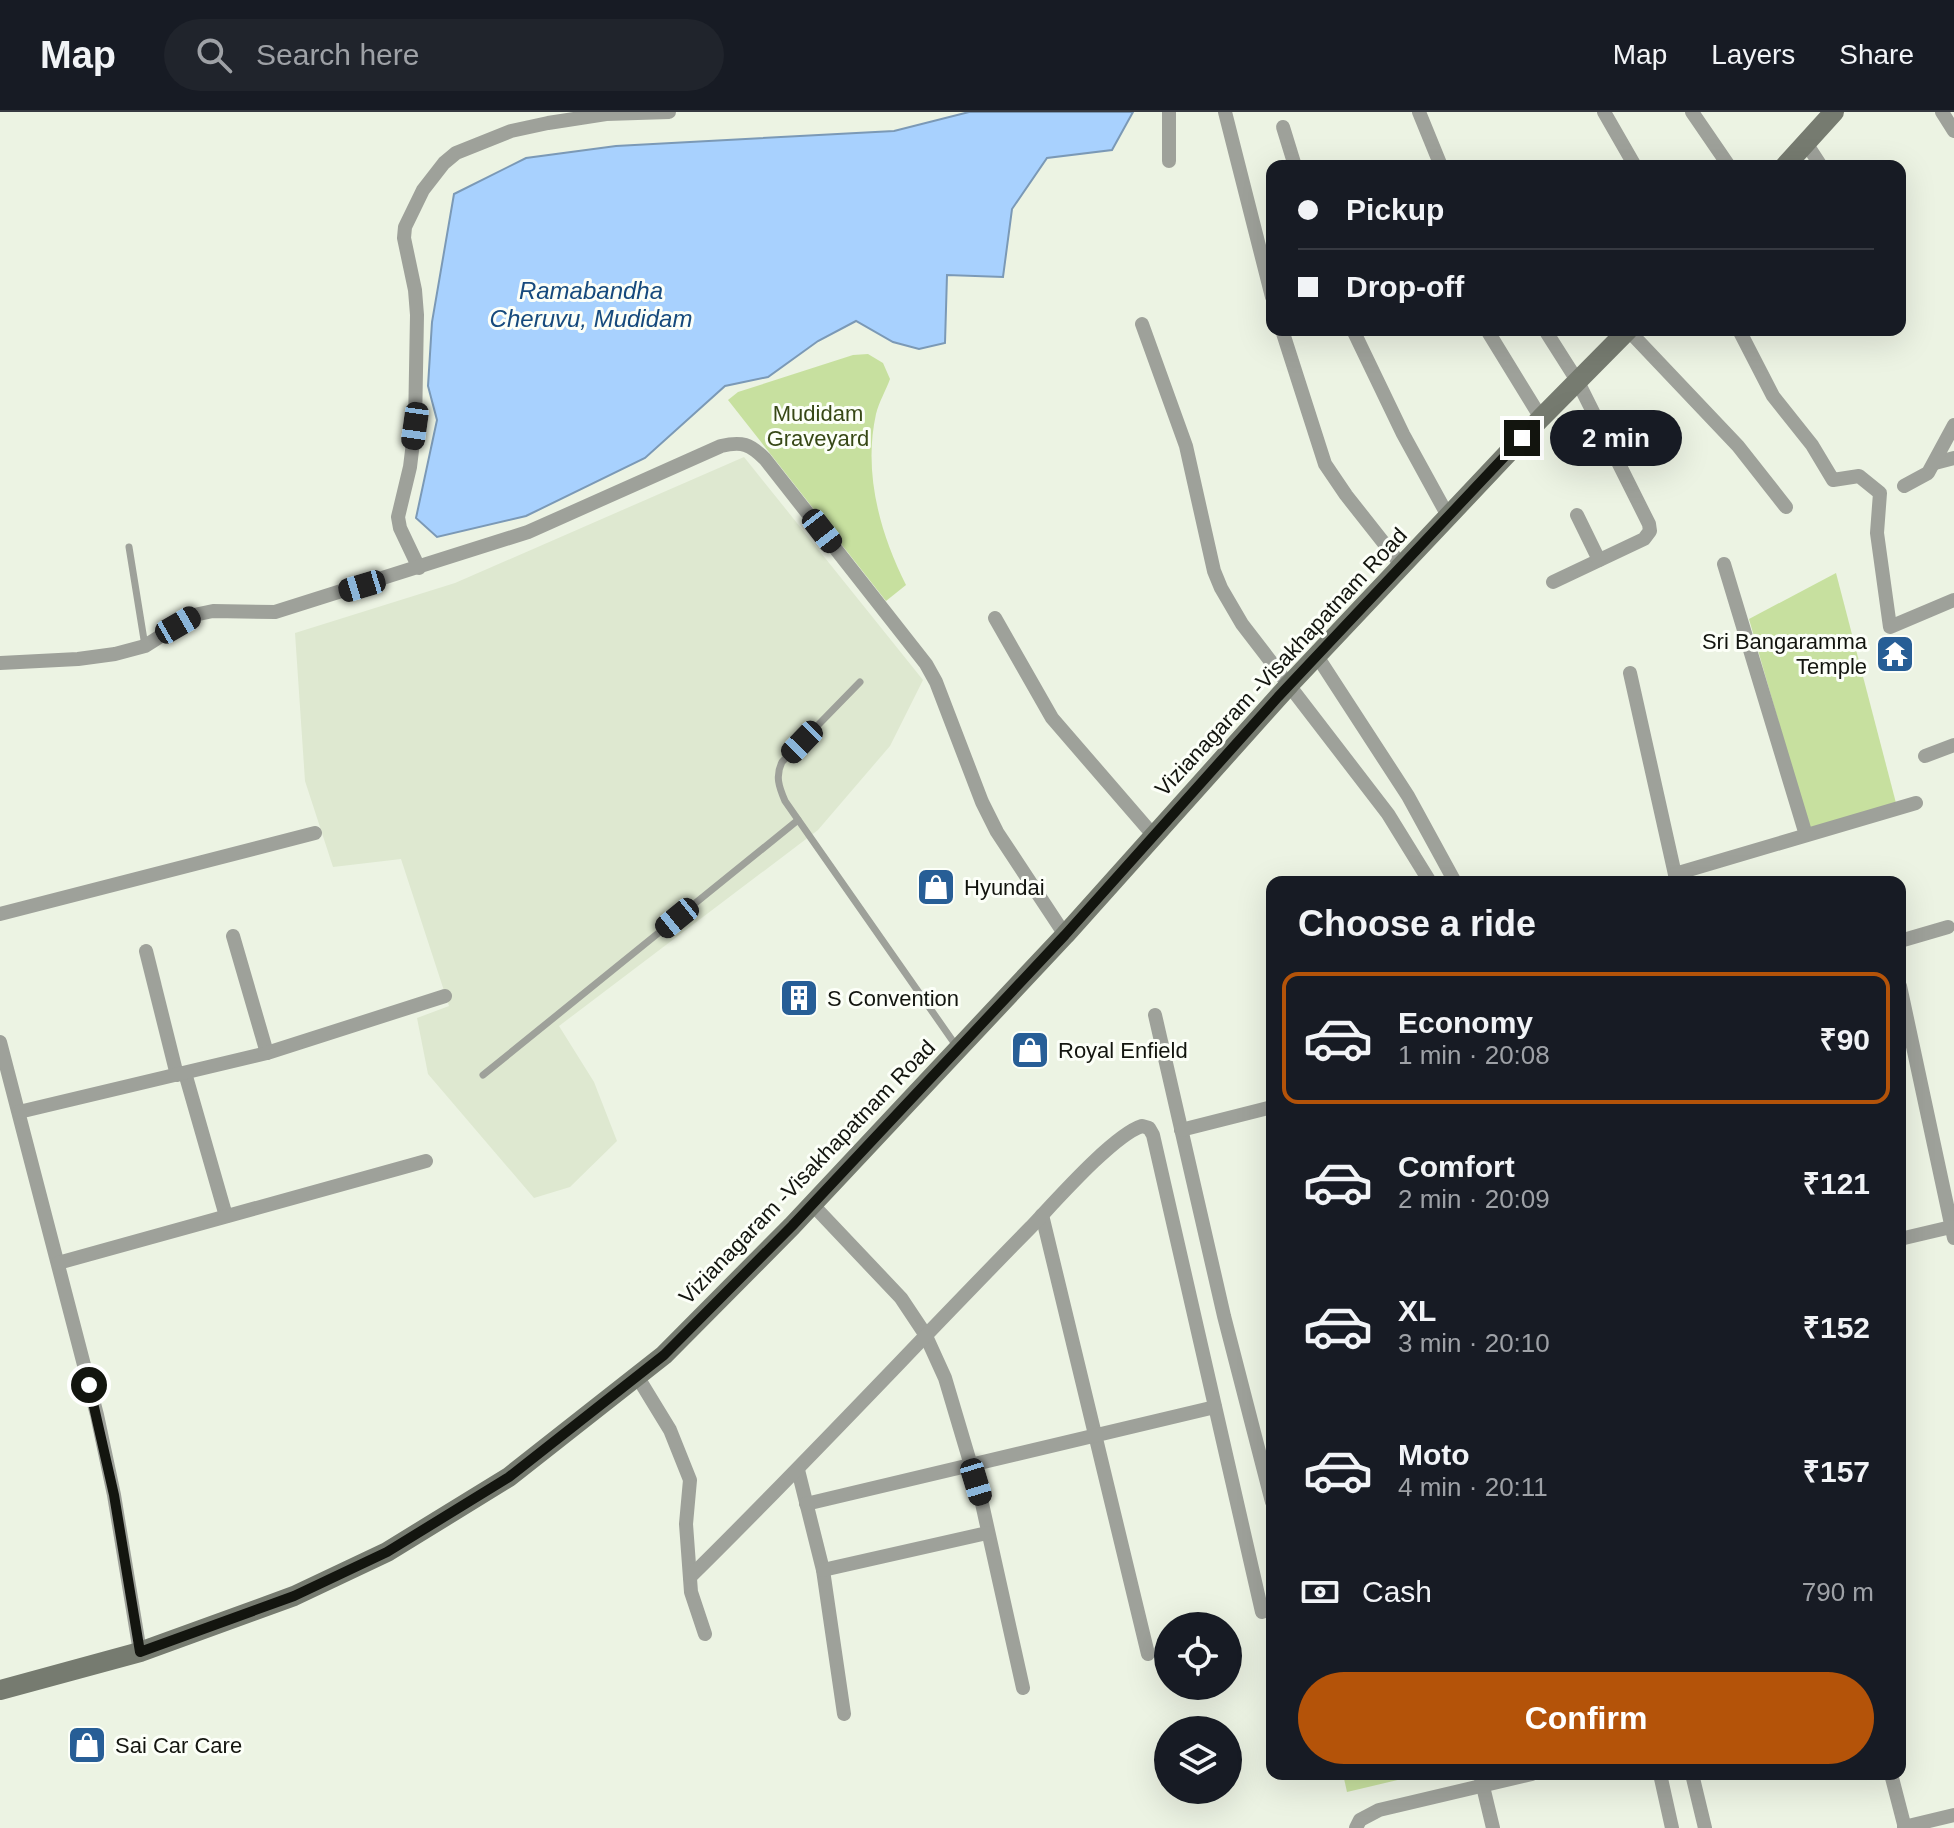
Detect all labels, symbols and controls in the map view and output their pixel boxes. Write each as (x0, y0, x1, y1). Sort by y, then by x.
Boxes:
search box (164, 19, 724, 91)
icon: search (192, 33, 236, 77)
text: Map (40, 34, 116, 76)
text: Search here (256, 38, 419, 71)
text: Map (1613, 39, 1667, 70)
text: Layers (1711, 39, 1795, 70)
text: Share (1839, 39, 1914, 70)
text: Pickup (1346, 193, 1444, 226)
text: Drop-off (1346, 270, 1464, 303)
water label: Ramabandha Cheruvu, Mudidam (490, 277, 692, 332)
car (400, 401, 430, 451)
park label: Mudidam Graveyard (767, 401, 869, 451)
callout: 2 min (1550, 410, 1682, 466)
route end (1504, 420, 1540, 456)
text: 2 min (1582, 423, 1650, 453)
car (798, 505, 846, 557)
street label: Vizianagaram -Visakhapatnam Road (1150, 523, 1412, 801)
car (336, 568, 388, 604)
car (151, 603, 205, 647)
place label: Sri Bangaramma Temple (1702, 629, 1868, 679)
temple icon: Sri Bangaramma Temple (1874, 633, 1916, 675)
car (777, 716, 827, 768)
shop icon: Hyundai (915, 866, 957, 908)
place label: Hyundai (964, 875, 1045, 900)
car (651, 894, 703, 942)
text: Choose a ride (1298, 903, 1536, 944)
building icon: S Convention (778, 977, 820, 1019)
place label: S Convention (827, 986, 959, 1011)
icon: car (1302, 1002, 1374, 1074)
text: Economy (1398, 1006, 1533, 1039)
text: ₹90 (1819, 1023, 1870, 1056)
shop icon: Royal Enfield (1009, 1029, 1051, 1071)
street label: Vizianagaram -Visakhapatnam Road (674, 1035, 940, 1309)
place label: Royal Enfield (1058, 1038, 1188, 1063)
text: 1 min · 20:08 (1398, 1040, 1550, 1070)
icon: car (1302, 1146, 1374, 1218)
text: Comfort (1398, 1150, 1515, 1183)
text: ₹121 (1803, 1167, 1870, 1200)
text: 2 min · 20:09 (1398, 1184, 1550, 1214)
icon: car (1302, 1290, 1374, 1362)
text: XL (1398, 1294, 1436, 1327)
text: ₹152 (1803, 1311, 1870, 1344)
text: 3 min · 20:10 (1398, 1328, 1550, 1358)
route start (71, 1367, 107, 1403)
icon: car (1302, 1434, 1374, 1506)
text: Moto (1398, 1438, 1470, 1471)
text: ₹157 (1803, 1455, 1870, 1488)
car (958, 1456, 994, 1508)
text: 4 min · 20:11 (1398, 1472, 1548, 1502)
icon: cash (1298, 1570, 1342, 1614)
text: Cash (1362, 1575, 1432, 1608)
text: 790 m (1802, 1577, 1874, 1607)
map controls (1154, 1612, 1242, 1804)
button: locate (1154, 1612, 1242, 1700)
button: Confirm (1298, 1672, 1874, 1764)
button: layers (1154, 1716, 1242, 1804)
shop icon: Sai Car Care (66, 1724, 108, 1766)
place label: Sai Car Care (115, 1733, 242, 1758)

